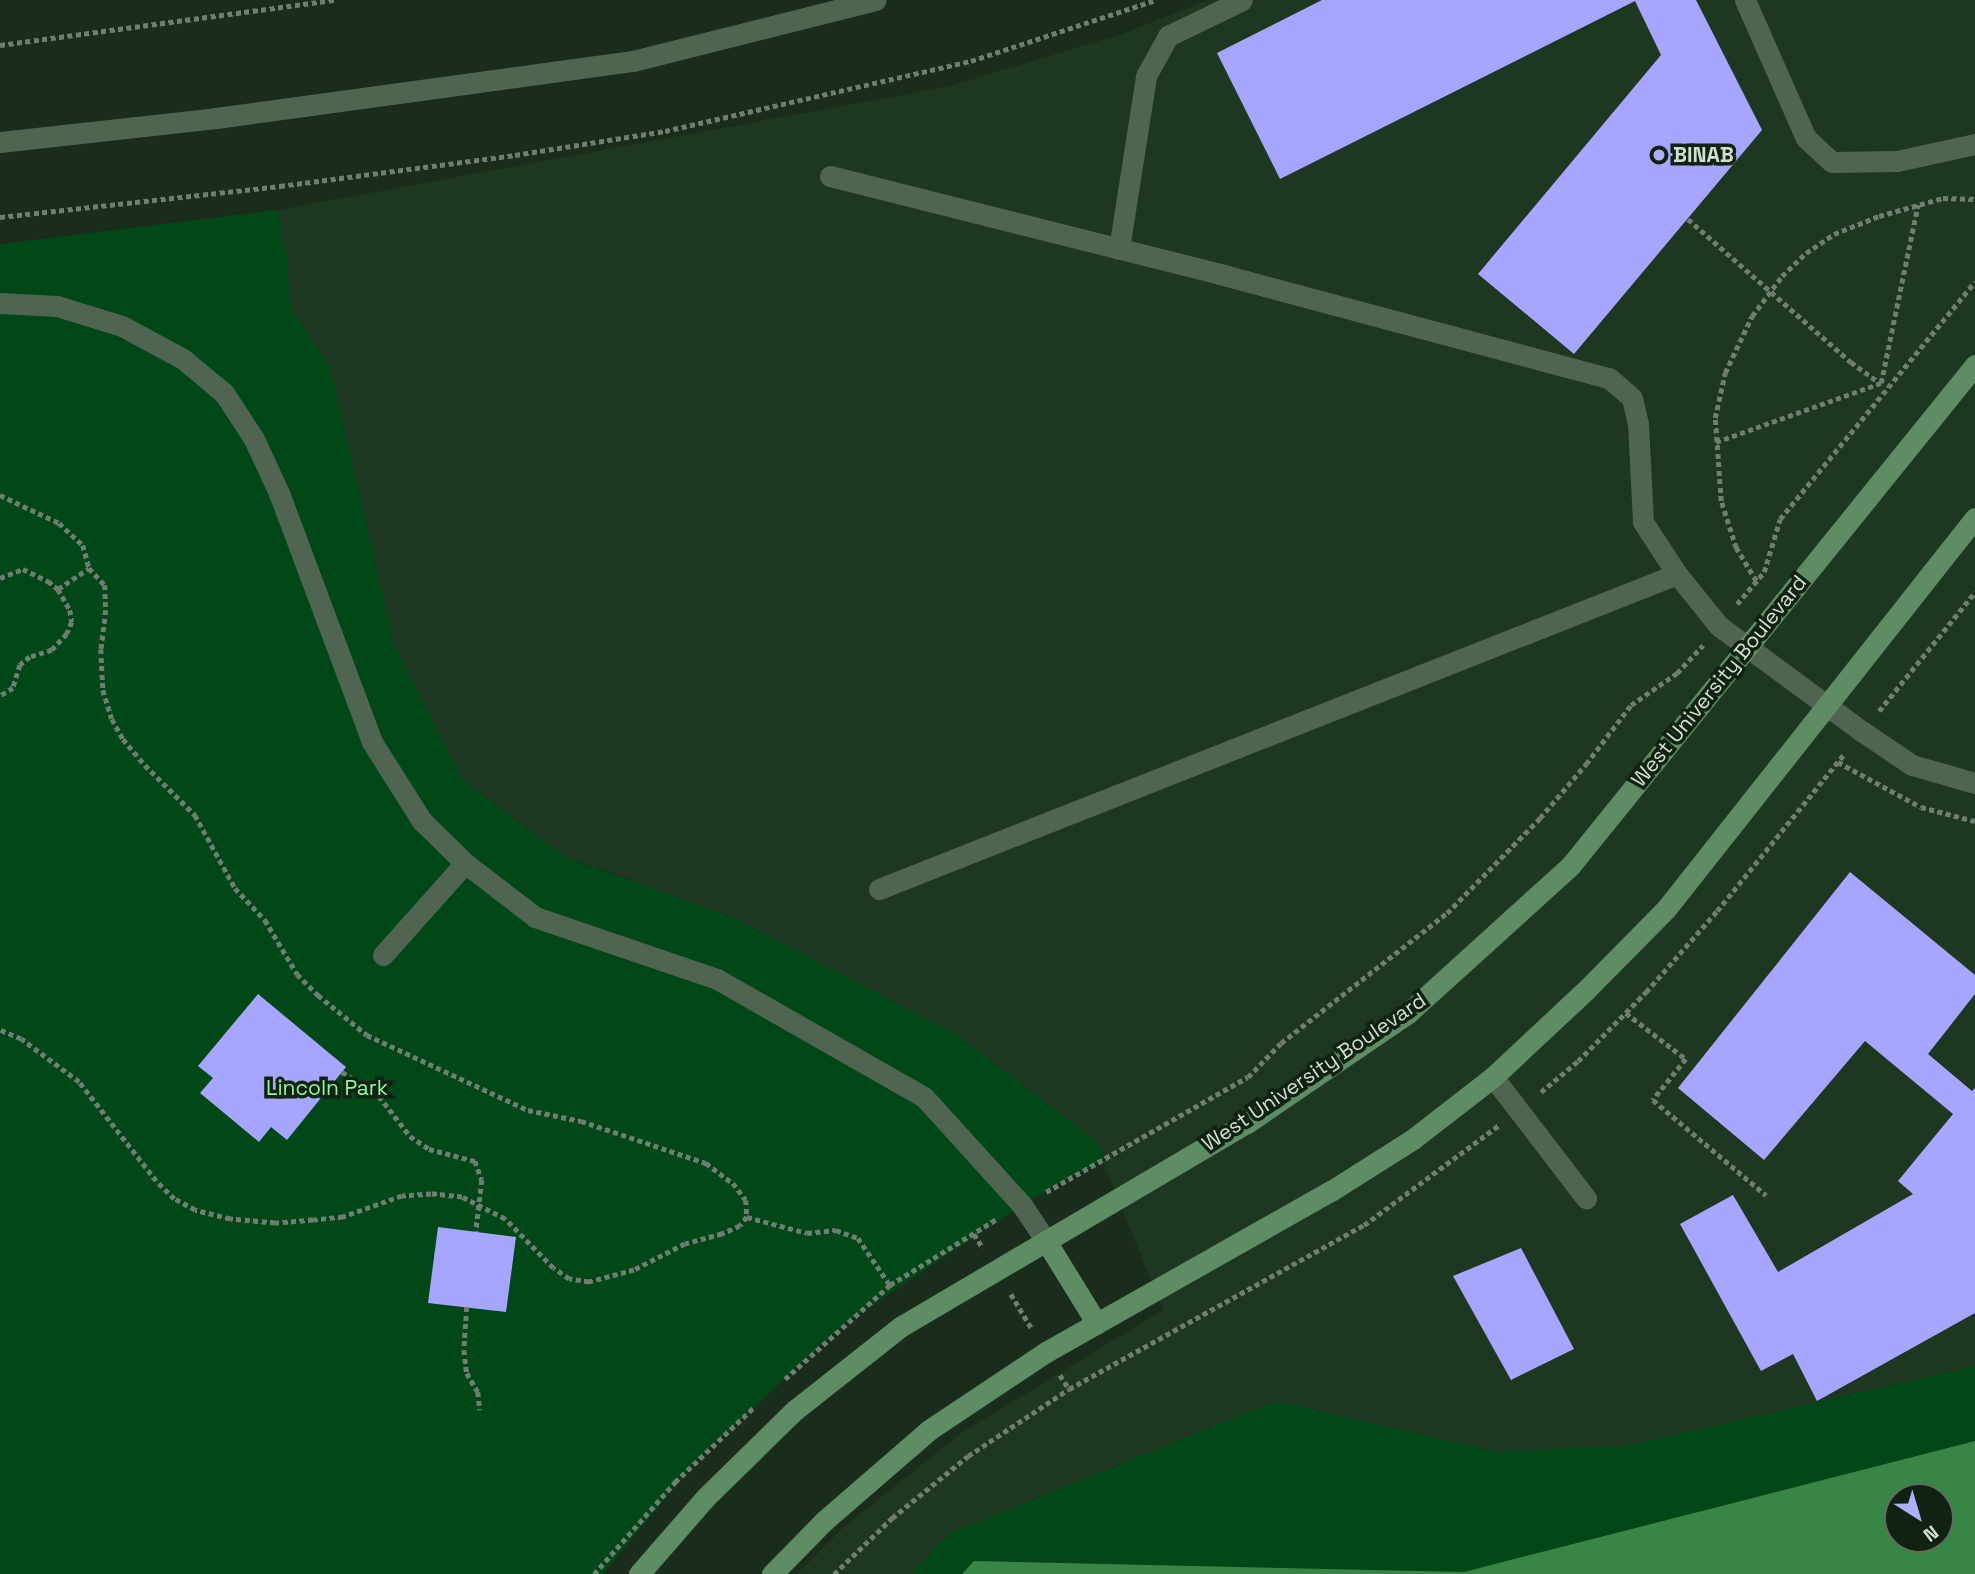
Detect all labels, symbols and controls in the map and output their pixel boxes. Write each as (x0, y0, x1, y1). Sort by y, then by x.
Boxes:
place label: BINAB (1673, 142, 1734, 168)
marker: BINAB (1651, 147, 1667, 163)
street label: West University Boulevard (1626, 570, 1812, 792)
street label: West University Boulevard (1197, 988, 1431, 1156)
park label: Lincoln Park (266, 1075, 388, 1101)
north arrow (1884, 1483, 1954, 1553)
text: N (1918, 1520, 1943, 1547)

